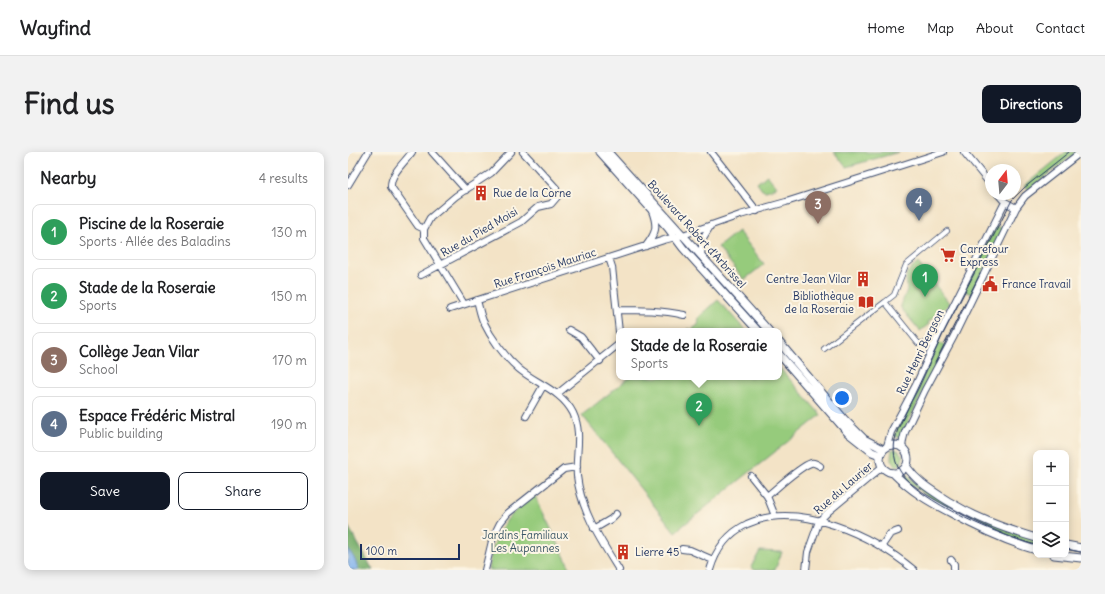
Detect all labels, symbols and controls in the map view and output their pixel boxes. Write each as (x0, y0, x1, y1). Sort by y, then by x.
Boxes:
text: Wayfind (20, 16, 91, 40)
text: Home (867, 19, 905, 37)
text: Map (927, 19, 954, 37)
text: About (976, 19, 1014, 37)
text: Contact (1036, 19, 1085, 37)
button: Directions (982, 85, 1081, 123)
text: Find us (24, 86, 115, 122)
north arrow (985, 164, 1021, 200)
text: Nearby (40, 167, 96, 189)
text: 4 results (259, 170, 308, 187)
street label: Boulevard Robert d'Arbrissel (645, 177, 749, 291)
building icon: Rue de la Corne (472, 184, 490, 202)
place label: Rue de la Corne (493, 186, 571, 200)
pin: 4 (906, 188, 932, 221)
pin: 3 (805, 191, 831, 224)
street label: Rue du Pied Moisi (438, 204, 520, 260)
text: Piscine de la Roseraie (79, 214, 224, 233)
text: 1 (51, 224, 57, 241)
text: 130 m (271, 224, 307, 241)
text: Sports · Allée des Baladins (79, 233, 231, 250)
place label: Carrefour Express (960, 242, 1009, 269)
street label: Rue François Mauriac (492, 245, 598, 291)
supermarket icon: Carrefour Express (939, 246, 957, 264)
pin: 1 (912, 264, 938, 297)
building icon: Centre Jean Vilar (854, 270, 872, 288)
place label: Centre Jean Vilar (766, 272, 852, 286)
public building icon: France Travail (981, 275, 999, 293)
place label: France Travail (1002, 277, 1071, 291)
text: Stade de la Roseraie (79, 278, 216, 297)
text: 2 (50, 288, 58, 305)
text: 150 m (271, 288, 307, 305)
place label: Bibliothèque de la Roseraie (785, 289, 854, 316)
library icon: Bibliothèque de la Roseraie (857, 293, 875, 311)
text: Sports (79, 297, 117, 314)
street label: Rue Henri Bergson (893, 307, 947, 397)
popup (616, 328, 782, 380)
text: Stade de la Roseraie (631, 336, 767, 355)
text: Collège Jean Vilar (79, 342, 199, 361)
text: 3 (50, 352, 58, 369)
text: 170 m (272, 352, 307, 369)
text: Sports (631, 355, 668, 372)
text: School (79, 361, 118, 378)
your location (832, 388, 852, 408)
pin: 2 (686, 393, 712, 426)
text: Espace Frédéric Mistral (79, 406, 235, 425)
text: 4 (50, 416, 58, 433)
text: 190 m (271, 416, 307, 433)
text: Public building (79, 425, 163, 442)
map controls (1033, 450, 1069, 558)
button: + (1033, 450, 1069, 486)
street label: Rue du Laurier (811, 458, 876, 517)
button: Save (40, 472, 170, 510)
button: Share (178, 472, 308, 510)
button: − (1033, 486, 1069, 522)
button: layers (1033, 522, 1069, 558)
park label: Jardins Familiaux Les Aupannes (482, 528, 569, 555)
scale bar (360, 542, 460, 561)
building icon: Lierre 45 (614, 543, 632, 561)
text: 100 m (366, 544, 397, 558)
place label: Lierre 45 (635, 545, 679, 559)

